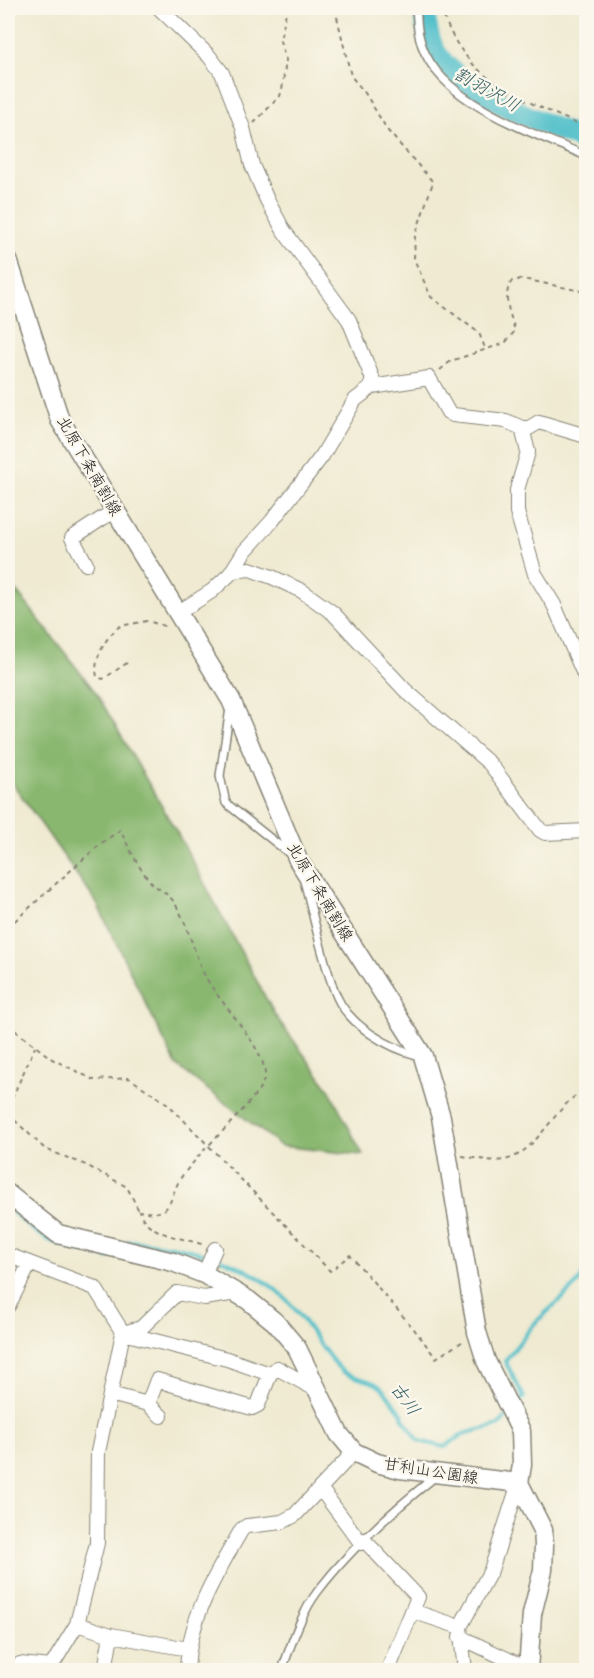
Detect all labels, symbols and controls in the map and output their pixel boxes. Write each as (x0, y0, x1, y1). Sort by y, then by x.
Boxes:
water label: 割羽沢川 (450, 62, 524, 118)
street label: 北原下条南割線 (52, 412, 126, 520)
street label: 北原下条南割線 (283, 839, 357, 945)
water label: 古川 (385, 1378, 425, 1420)
street label: 甘利山公園線 (382, 1454, 480, 1488)

